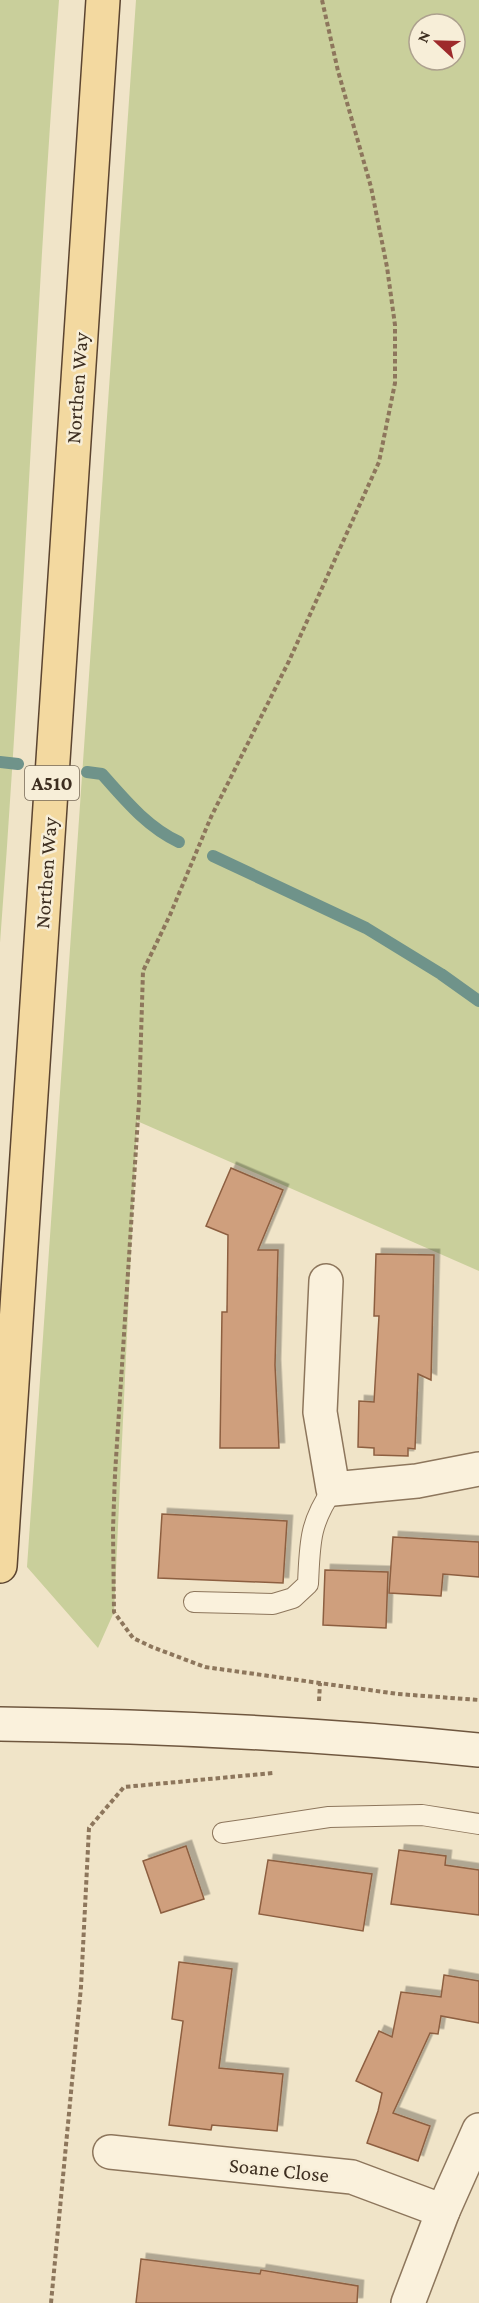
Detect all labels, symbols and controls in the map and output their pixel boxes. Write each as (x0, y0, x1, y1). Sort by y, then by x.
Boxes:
north arrow (407, 12, 467, 72)
text: N (414, 28, 434, 45)
street label: Northen Way (61, 331, 93, 445)
road number: A510 (25, 766, 79, 800)
street label: Northen Way (30, 816, 62, 930)
street label: Soane Close (228, 2153, 330, 2187)

